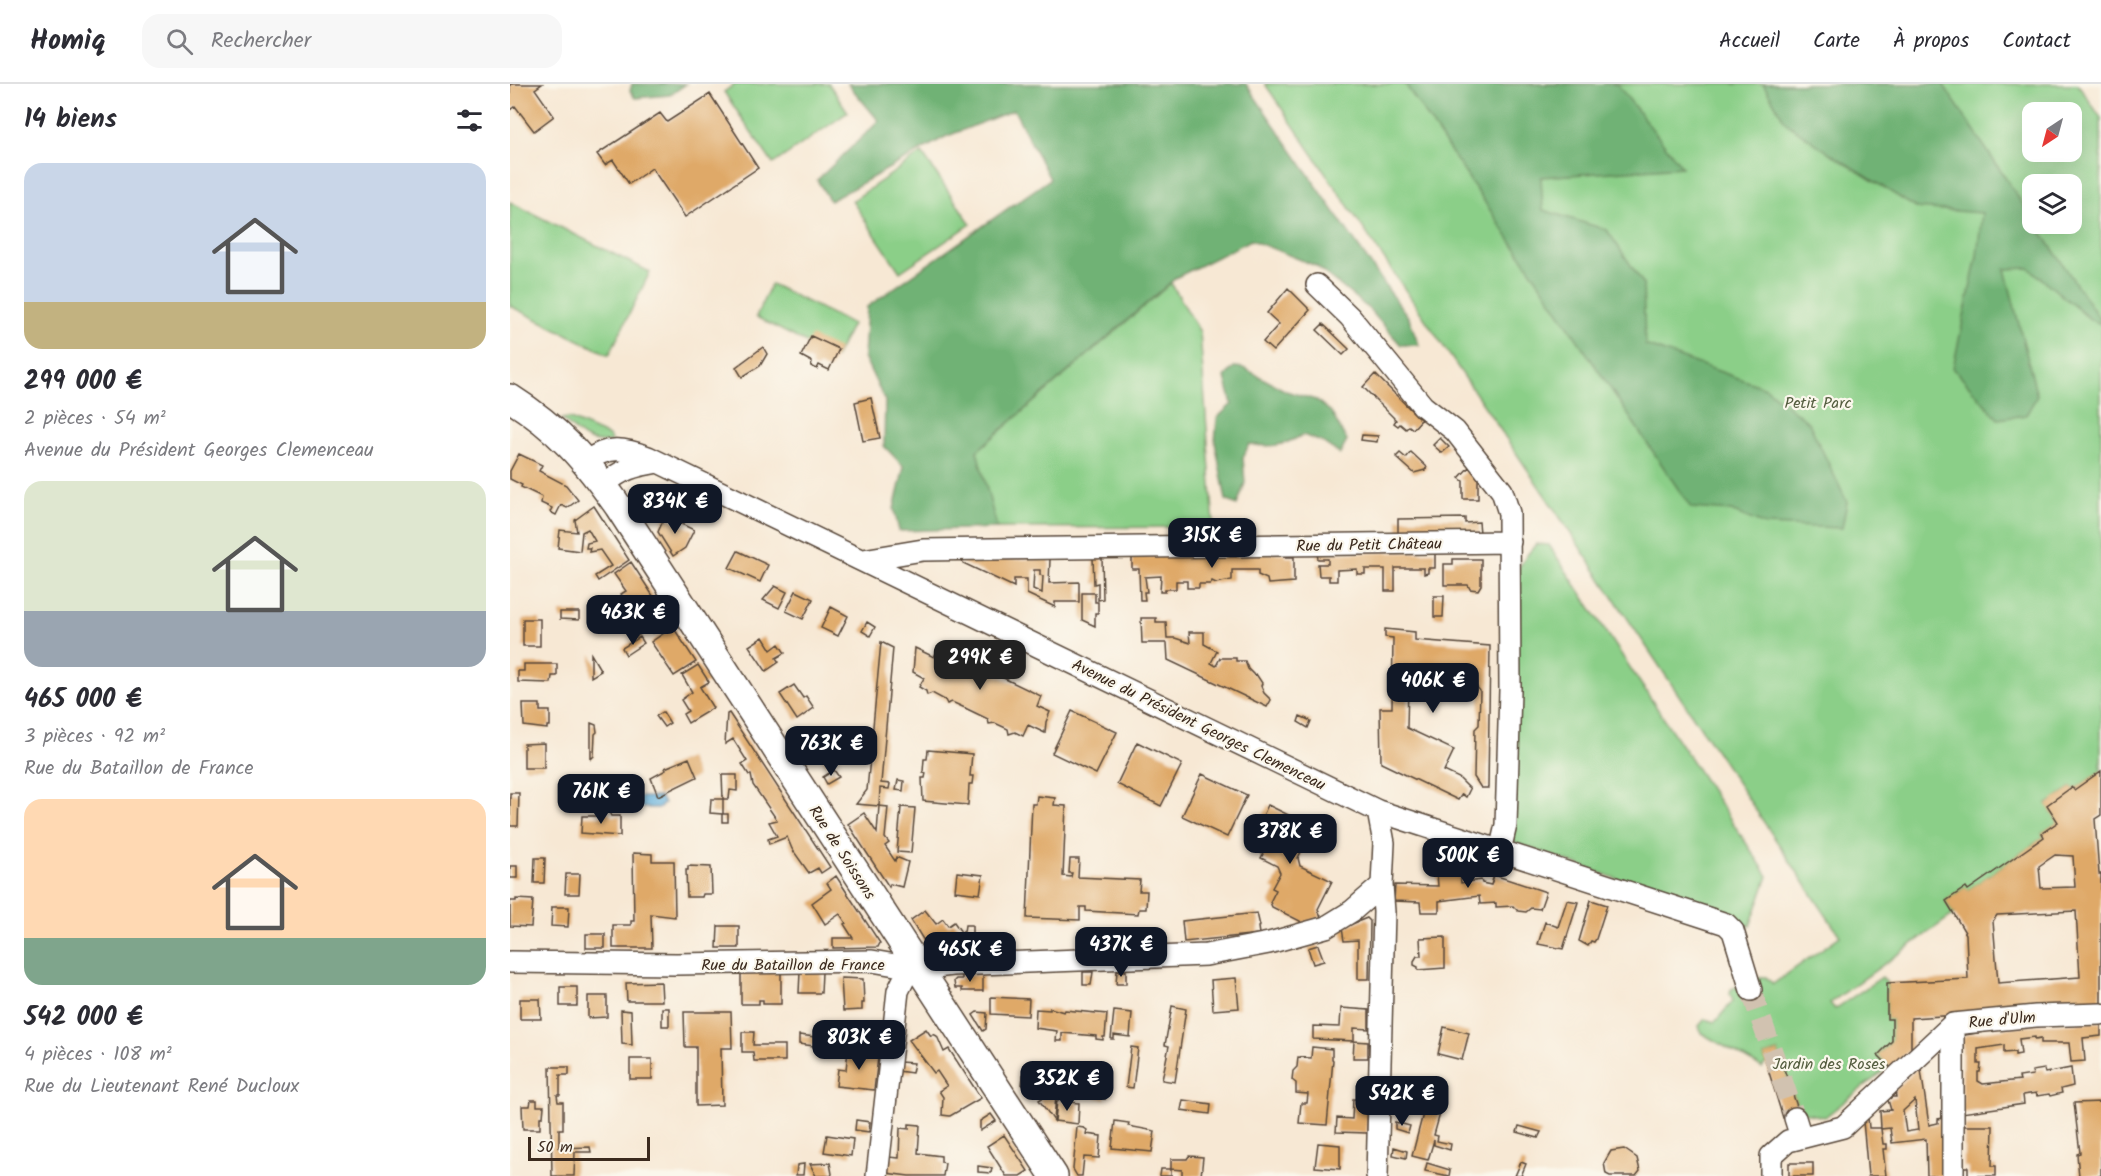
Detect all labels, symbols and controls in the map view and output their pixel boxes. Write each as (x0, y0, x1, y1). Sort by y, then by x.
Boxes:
search box (142, 14, 562, 68)
text: Homiq (30, 19, 106, 64)
text: Rechercher (211, 24, 311, 59)
icon: search (163, 25, 196, 58)
text: Accueil (1719, 25, 1780, 58)
text: Carte (1813, 25, 1860, 58)
text: À propos (1893, 25, 1969, 58)
text: Contact (2002, 25, 2071, 58)
text: 14 biens (24, 99, 117, 141)
north arrow (2022, 102, 2082, 162)
map controls (2022, 102, 2082, 234)
icon: filters (453, 104, 486, 137)
button: layers (2022, 174, 2082, 234)
icon: home (201, 202, 309, 310)
text: 299 000 € (24, 361, 142, 403)
park label: Petit Parc (1784, 391, 1852, 416)
text: 2 pièces · 54 m² (24, 403, 166, 435)
text: Avenue du Président Georges Clemenceau (24, 435, 374, 467)
pin: 834K € (626, 484, 724, 535)
text: 834K € (642, 487, 708, 519)
pin: 315K € (1163, 518, 1261, 569)
icon: home (201, 520, 309, 628)
text: 315K € (1182, 521, 1242, 553)
street label: Rue du Petit Château (1296, 532, 1442, 559)
pin: 463K € (584, 595, 682, 646)
text: 463K € (600, 598, 666, 630)
pin: 299K € (931, 640, 1029, 691)
text: 299K € (948, 643, 1012, 675)
street label: Avenue du Président Georges Clemenceau (1067, 653, 1330, 798)
pin: 406K € (1384, 663, 1482, 714)
text: 406K € (1401, 666, 1465, 698)
text: 465 000 € (24, 679, 142, 721)
text: 3 pièces · 92 m² (24, 721, 165, 753)
pin: 763K € (782, 726, 880, 777)
text: 763K € (799, 729, 863, 761)
text: Rue du Bataillon de France (24, 753, 254, 785)
pin: 761K € (552, 774, 650, 825)
text: 761K € (572, 777, 630, 809)
street label: Rue de Soissons (802, 801, 882, 905)
pin: 378K € (1241, 814, 1339, 865)
text: 378K € (1258, 817, 1322, 849)
icon: home (201, 838, 309, 946)
pin: 500K € (1419, 838, 1517, 889)
text: 500K € (1436, 841, 1500, 873)
pin: 437K € (1072, 927, 1170, 978)
text: 437K € (1089, 930, 1153, 962)
pin: 465K € (921, 932, 1019, 983)
text: 465K € (938, 935, 1002, 967)
street label: Rue du Bataillon de France (701, 953, 885, 978)
text: 542 000 € (24, 997, 143, 1039)
street label: Rue d'Ulm (1968, 1005, 2037, 1036)
pin: 803K € (810, 1020, 908, 1071)
text: 803K € (826, 1023, 892, 1055)
text: 4 pièces · 108 m² (24, 1039, 172, 1071)
park label: Jardin des Roses (1773, 1052, 1886, 1077)
pin: 352K € (1018, 1061, 1116, 1112)
text: 352K € (1034, 1064, 1100, 1096)
text: Rue du Lieutenant René Ducloux (24, 1071, 299, 1103)
pin: 542K € (1353, 1076, 1451, 1127)
text: 542K € (1369, 1079, 1435, 1111)
scale bar (528, 1134, 650, 1162)
text: 50 m (537, 1135, 573, 1160)

